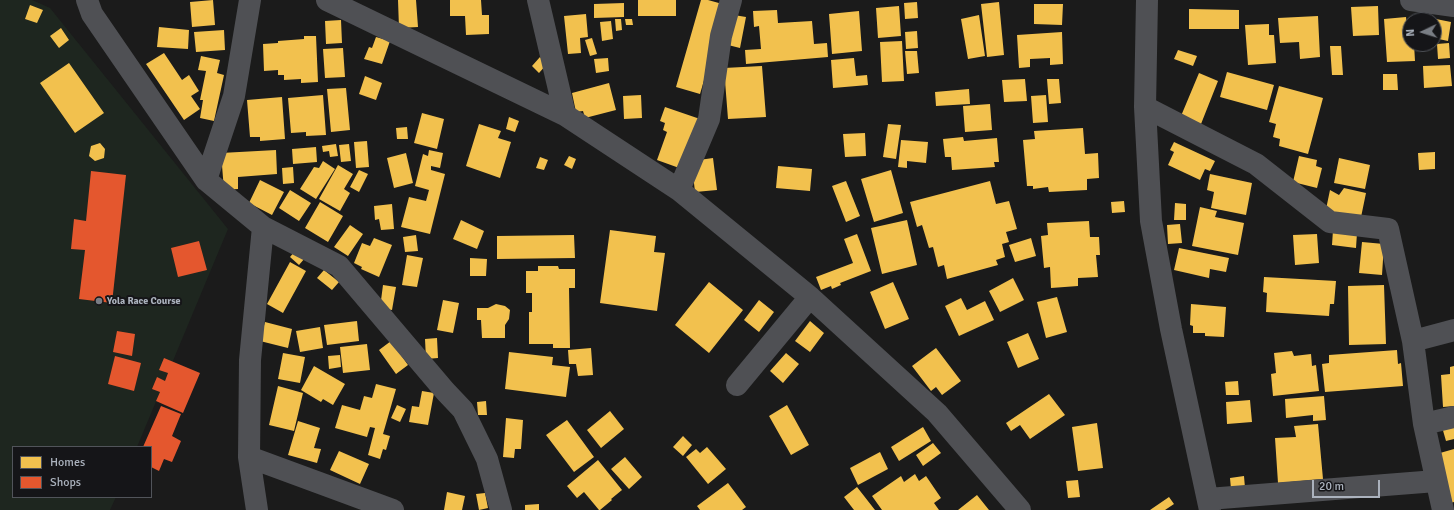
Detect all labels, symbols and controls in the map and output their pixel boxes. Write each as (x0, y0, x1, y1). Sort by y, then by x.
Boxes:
north arrow (1402, 12, 1442, 52)
text: N (1404, 29, 1417, 37)
place label: Yola Race Course (107, 295, 181, 307)
marker: Yola Race Course (94, 296, 104, 306)
legend (12, 446, 152, 498)
text: Homes (50, 455, 85, 470)
scale bar (1314, 472, 1382, 498)
text: Shops (50, 475, 81, 490)
text: 20 m (1319, 479, 1344, 494)

